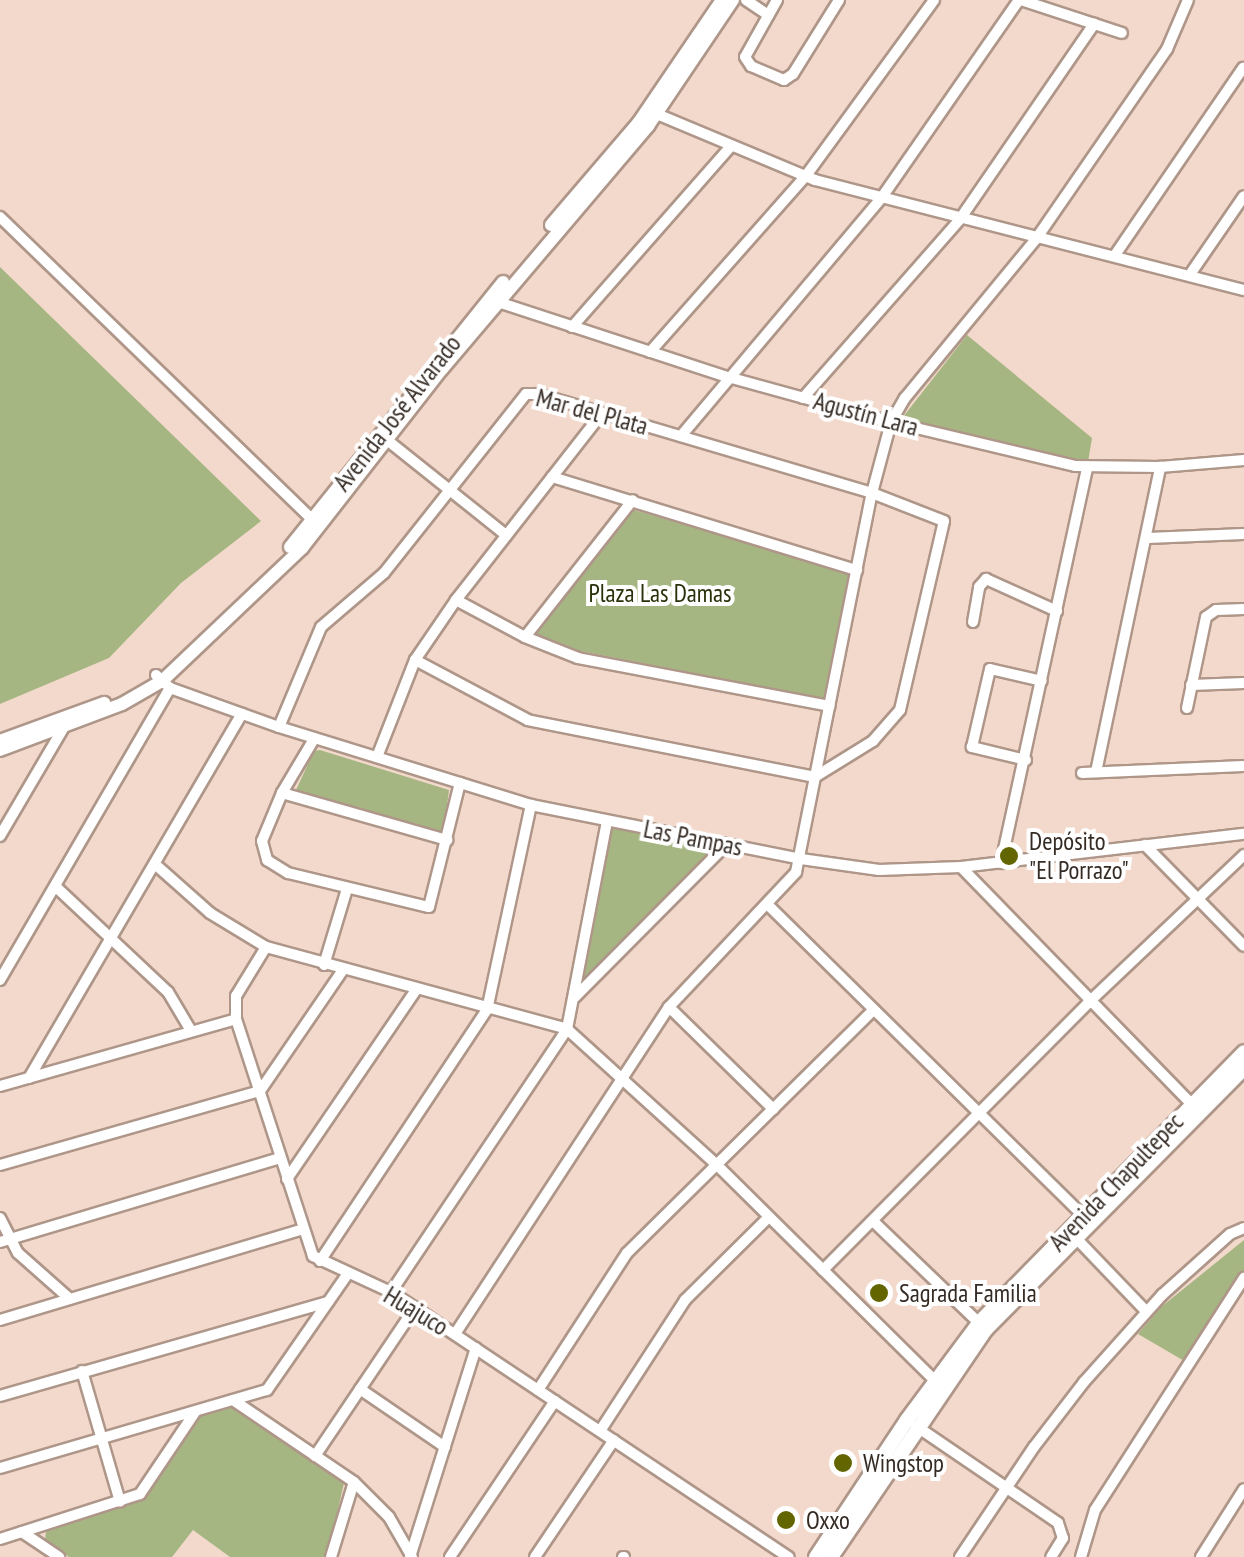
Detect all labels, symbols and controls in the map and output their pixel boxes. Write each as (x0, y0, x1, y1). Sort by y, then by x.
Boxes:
street label: Avenida José Alvarado (327, 329, 467, 497)
street label: Mar del Plata (533, 383, 651, 441)
street label: Agustín Lara (810, 386, 922, 442)
park label: Plaza Las Damas (588, 578, 732, 608)
street label: Las Pampas (641, 814, 745, 862)
place label: Depósito "El Porrazo" (1029, 827, 1129, 886)
marker: Depósito "El Porrazo" (998, 845, 1020, 867)
street label: Avenida Chapultepec (1043, 1107, 1189, 1257)
place label: Sagrada Familia (899, 1278, 1037, 1308)
street label: Huajuco (378, 1280, 454, 1342)
marker: Sagrada Familia (868, 1282, 890, 1304)
place label: Wingstop (863, 1448, 944, 1478)
marker: Wingstop (832, 1452, 854, 1474)
place label: Oxxo (806, 1505, 850, 1535)
marker: Oxxo (775, 1509, 797, 1531)

